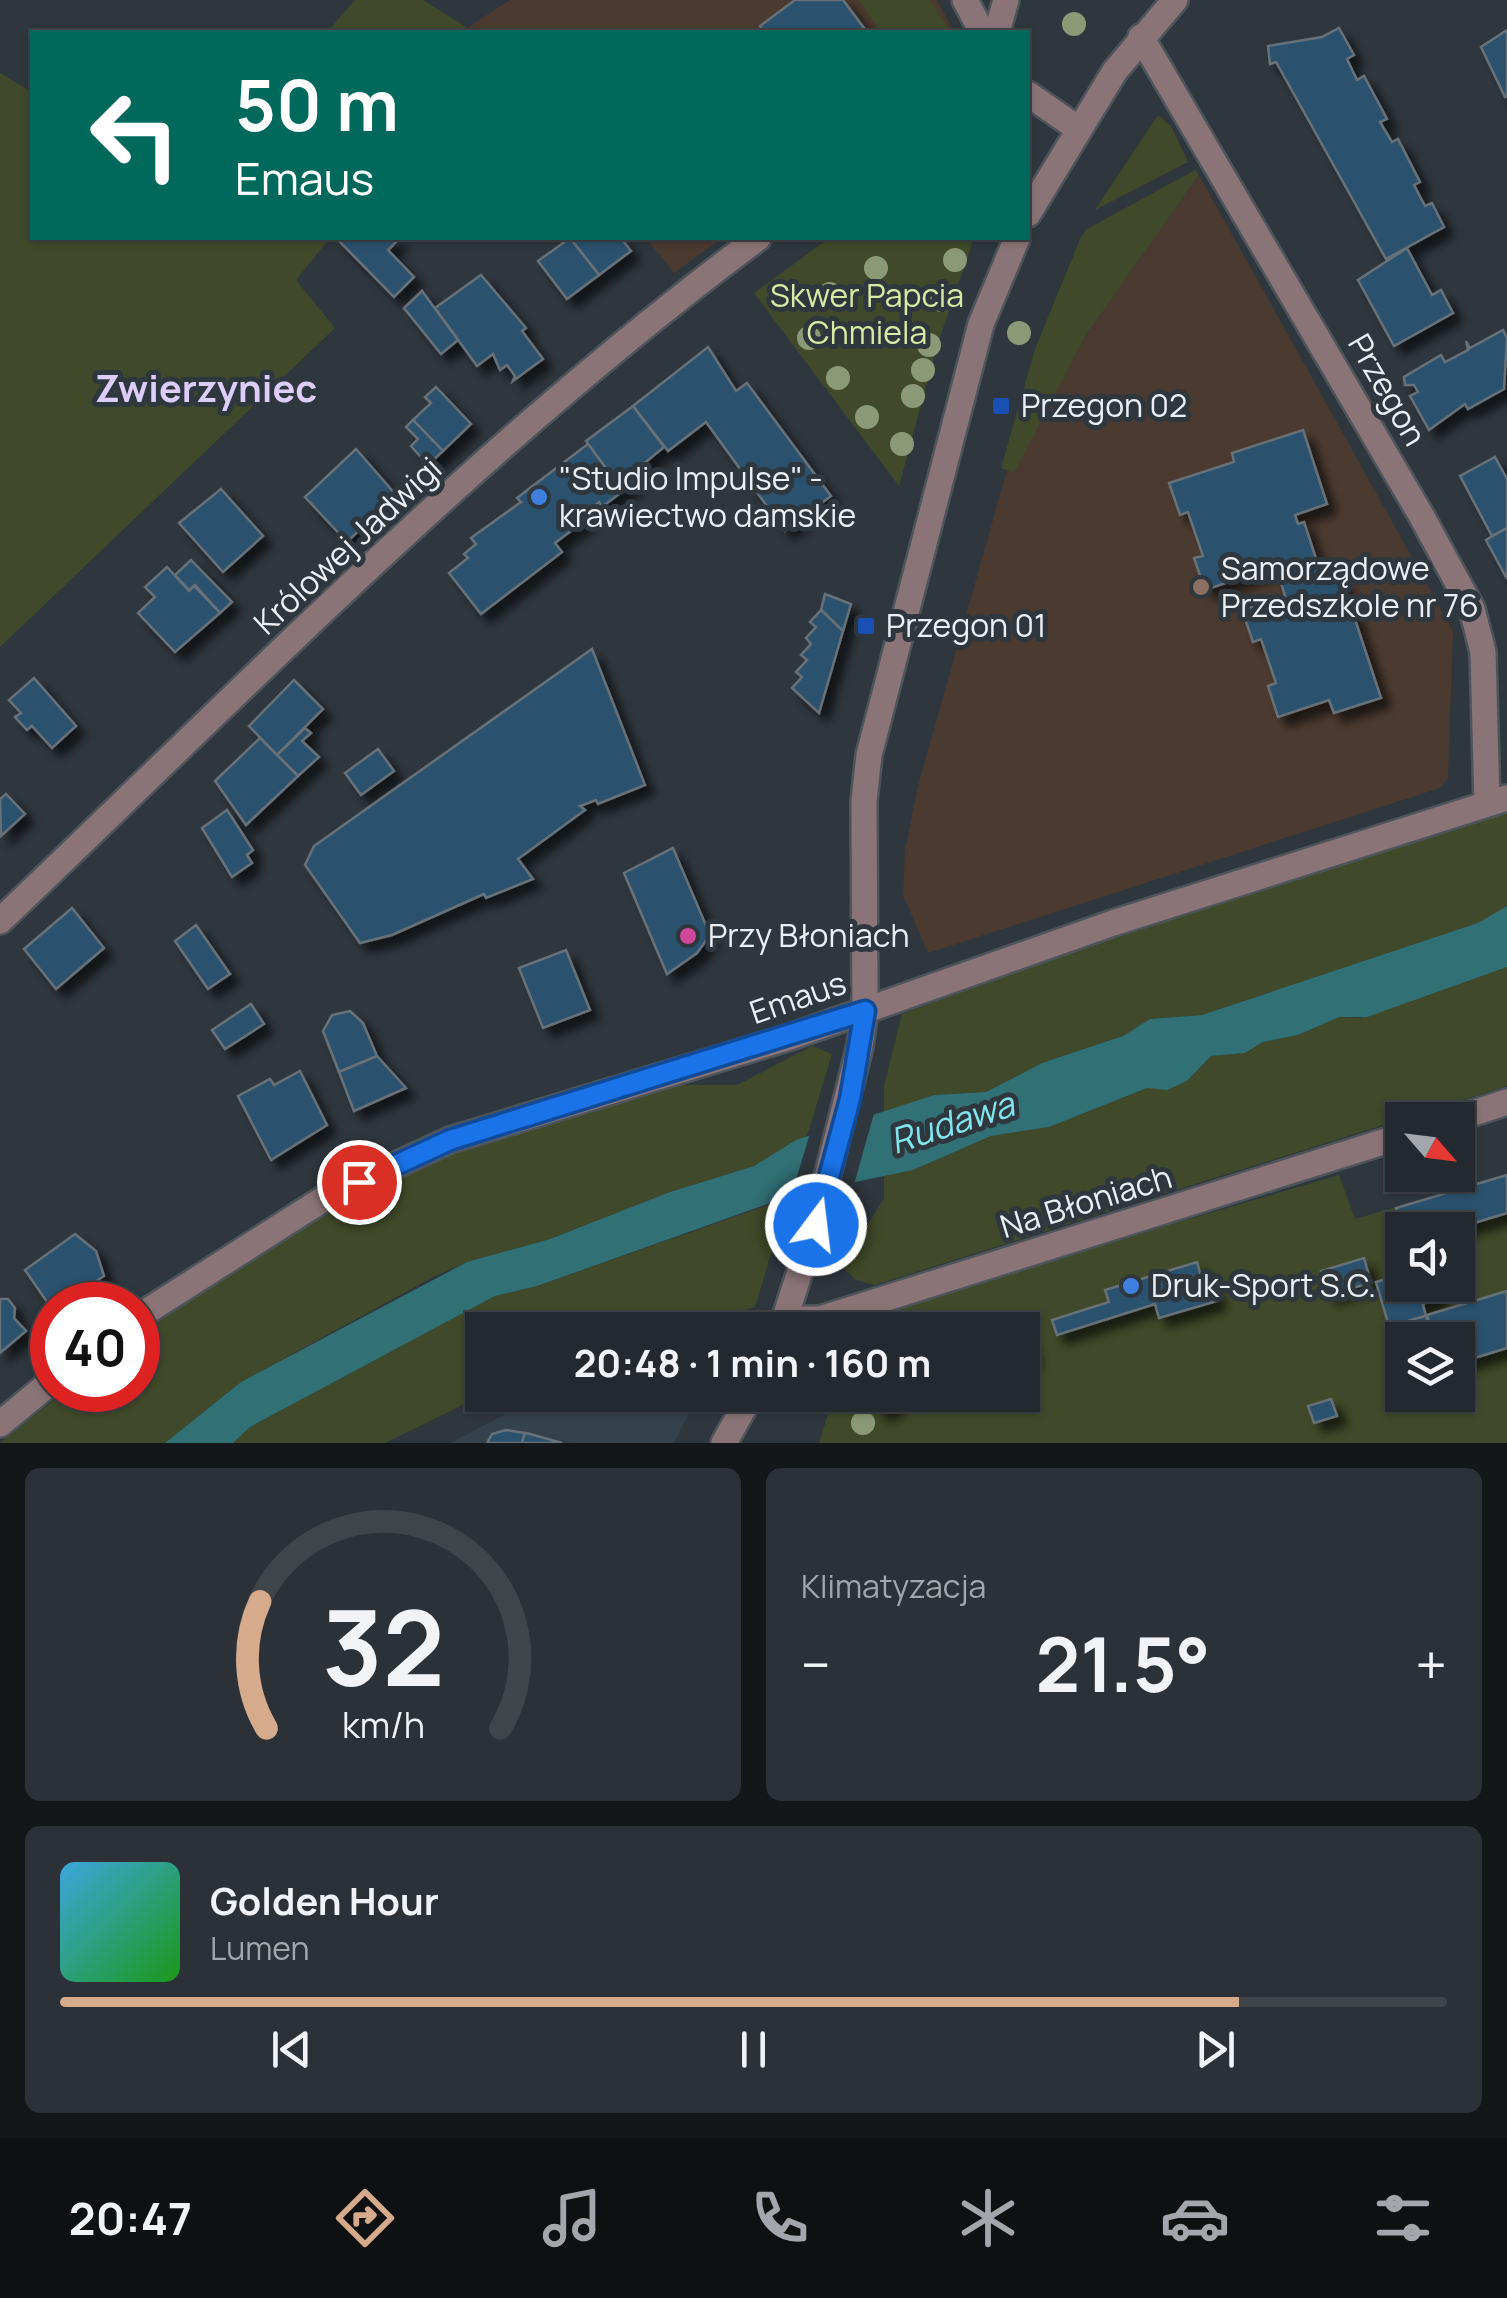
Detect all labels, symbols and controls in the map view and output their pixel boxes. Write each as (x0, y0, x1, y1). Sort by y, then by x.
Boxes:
text: 50 m (235, 56, 399, 152)
icon: left (70, 70, 200, 200)
text: Emaus (235, 147, 374, 209)
park label: Skwer Papcia Chmiela (770, 273, 964, 354)
street label: Przegon (1338, 326, 1437, 453)
district label: Zwierzyniec (95, 361, 317, 413)
place label: Przegon 02 (1021, 383, 1187, 427)
marker: Przegon 02 (990, 395, 1012, 417)
street label: Królowej Jadwigi (244, 447, 451, 644)
place label: "Studio Impulse" - krawiectwo damskie (559, 456, 856, 537)
marker: "Studio Impulse" - krawiectwo damskie (528, 486, 550, 508)
place label: Samorządowe Przedszkole nr 76 (1221, 546, 1479, 627)
marker: Samorządowe Przedszkole nr 76 (1190, 576, 1212, 598)
place label: Przegon 01 (886, 603, 1047, 647)
marker: Przegon 01 (855, 615, 877, 637)
place label: Przy Błoniach (708, 913, 909, 957)
marker: Przy Błoniach (677, 925, 699, 947)
street label: Emaus (744, 960, 852, 1034)
water label: Rudawa (884, 1079, 1021, 1165)
north arrow (1385, 1102, 1475, 1192)
map controls (1385, 1102, 1475, 1412)
pin (317, 1140, 402, 1225)
street label: Na Błoniach (995, 1154, 1177, 1248)
icon: arrive (332, 1155, 387, 1210)
position arrow (764, 1173, 868, 1277)
button: sound (1385, 1212, 1475, 1302)
place label: Druk-Sport S.C. (1151, 1263, 1376, 1307)
marker: Druk-Sport S.C. (1120, 1275, 1142, 1297)
speed limit sign: 40 (30, 1282, 160, 1412)
button: layers (1385, 1322, 1475, 1412)
text: 20:48 · 1 min · 160 m (574, 1336, 931, 1388)
text: Klimatyzacja (801, 1564, 986, 1608)
text: 32 (322, 1575, 444, 1717)
text: 21.5° (1036, 1612, 1210, 1715)
text: − (801, 1626, 831, 1702)
text: + (1415, 1626, 1447, 1702)
text: km/h (341, 1700, 425, 1749)
text: Golden Hour (210, 1874, 439, 1926)
text: Lumen (210, 1926, 310, 1970)
icon: previous (264, 2022, 319, 2077)
icon: pause (726, 2022, 781, 2077)
icon: next (1188, 2022, 1243, 2077)
icon: directions (330, 2183, 400, 2253)
icon: music (537, 2183, 607, 2253)
icon: phone (745, 2183, 815, 2253)
icon: climate (953, 2183, 1023, 2253)
icon: car (1160, 2183, 1230, 2253)
icon: filters (1368, 2183, 1438, 2253)
text: 20:47 (69, 2187, 192, 2249)

